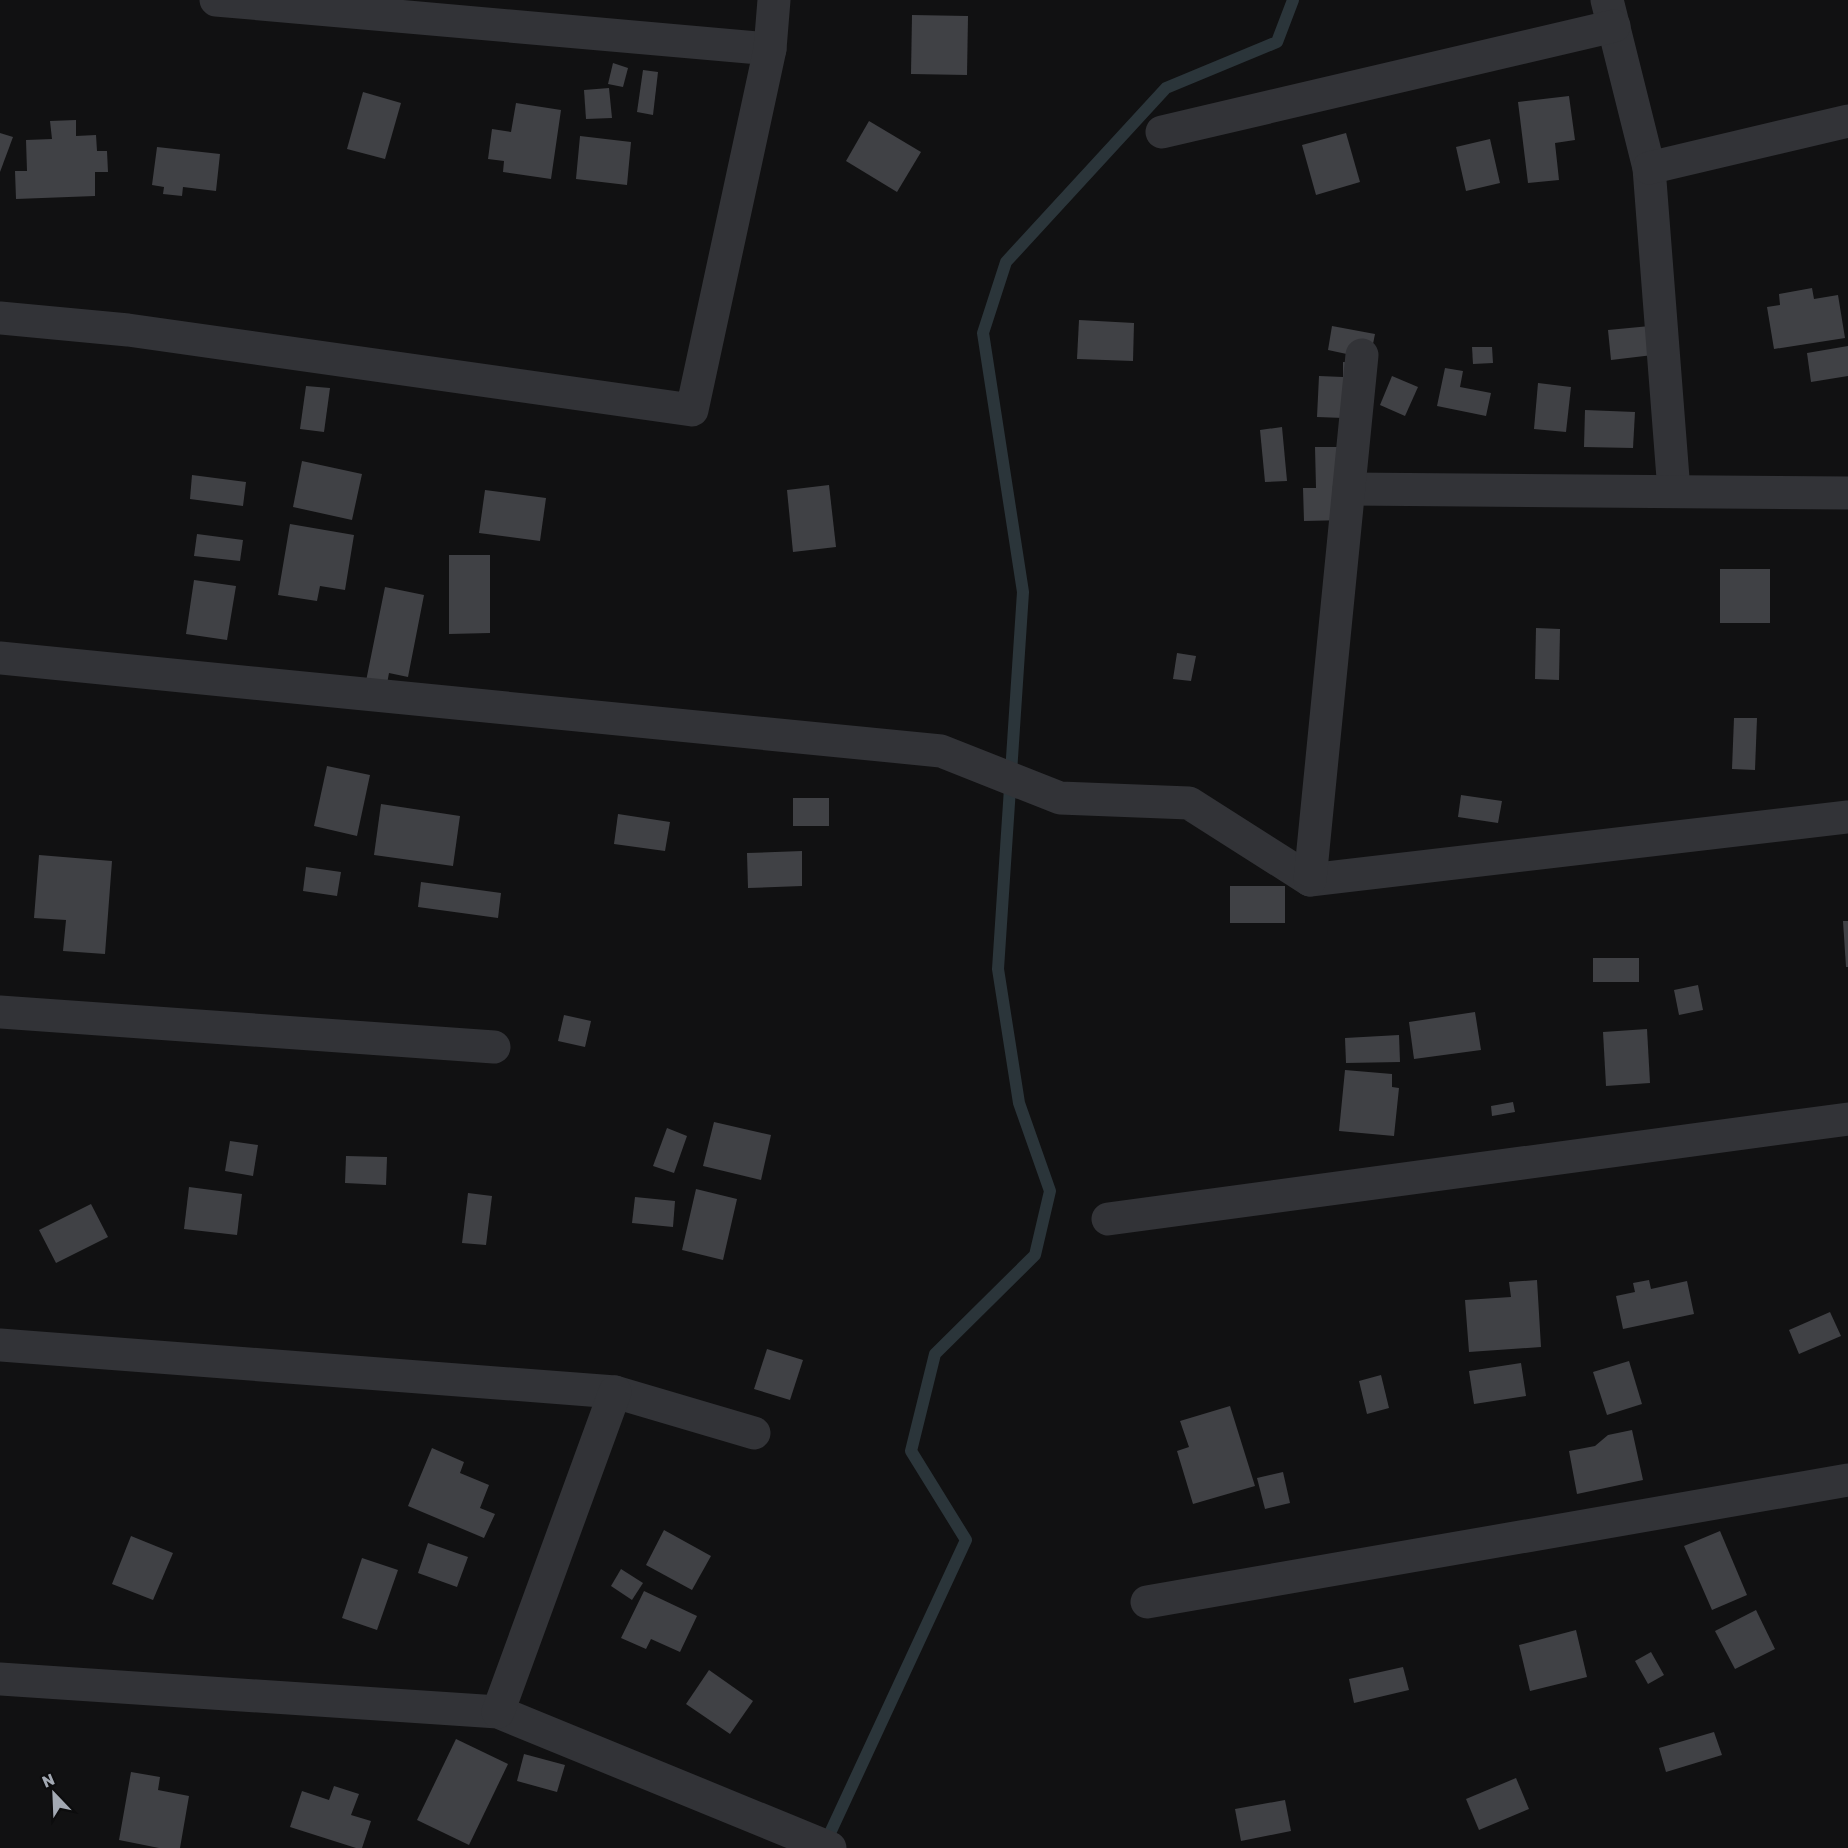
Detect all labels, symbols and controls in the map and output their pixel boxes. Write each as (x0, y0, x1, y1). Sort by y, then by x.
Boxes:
north arrow (24, 1764, 84, 1824)
text: N (39, 1770, 57, 1792)

